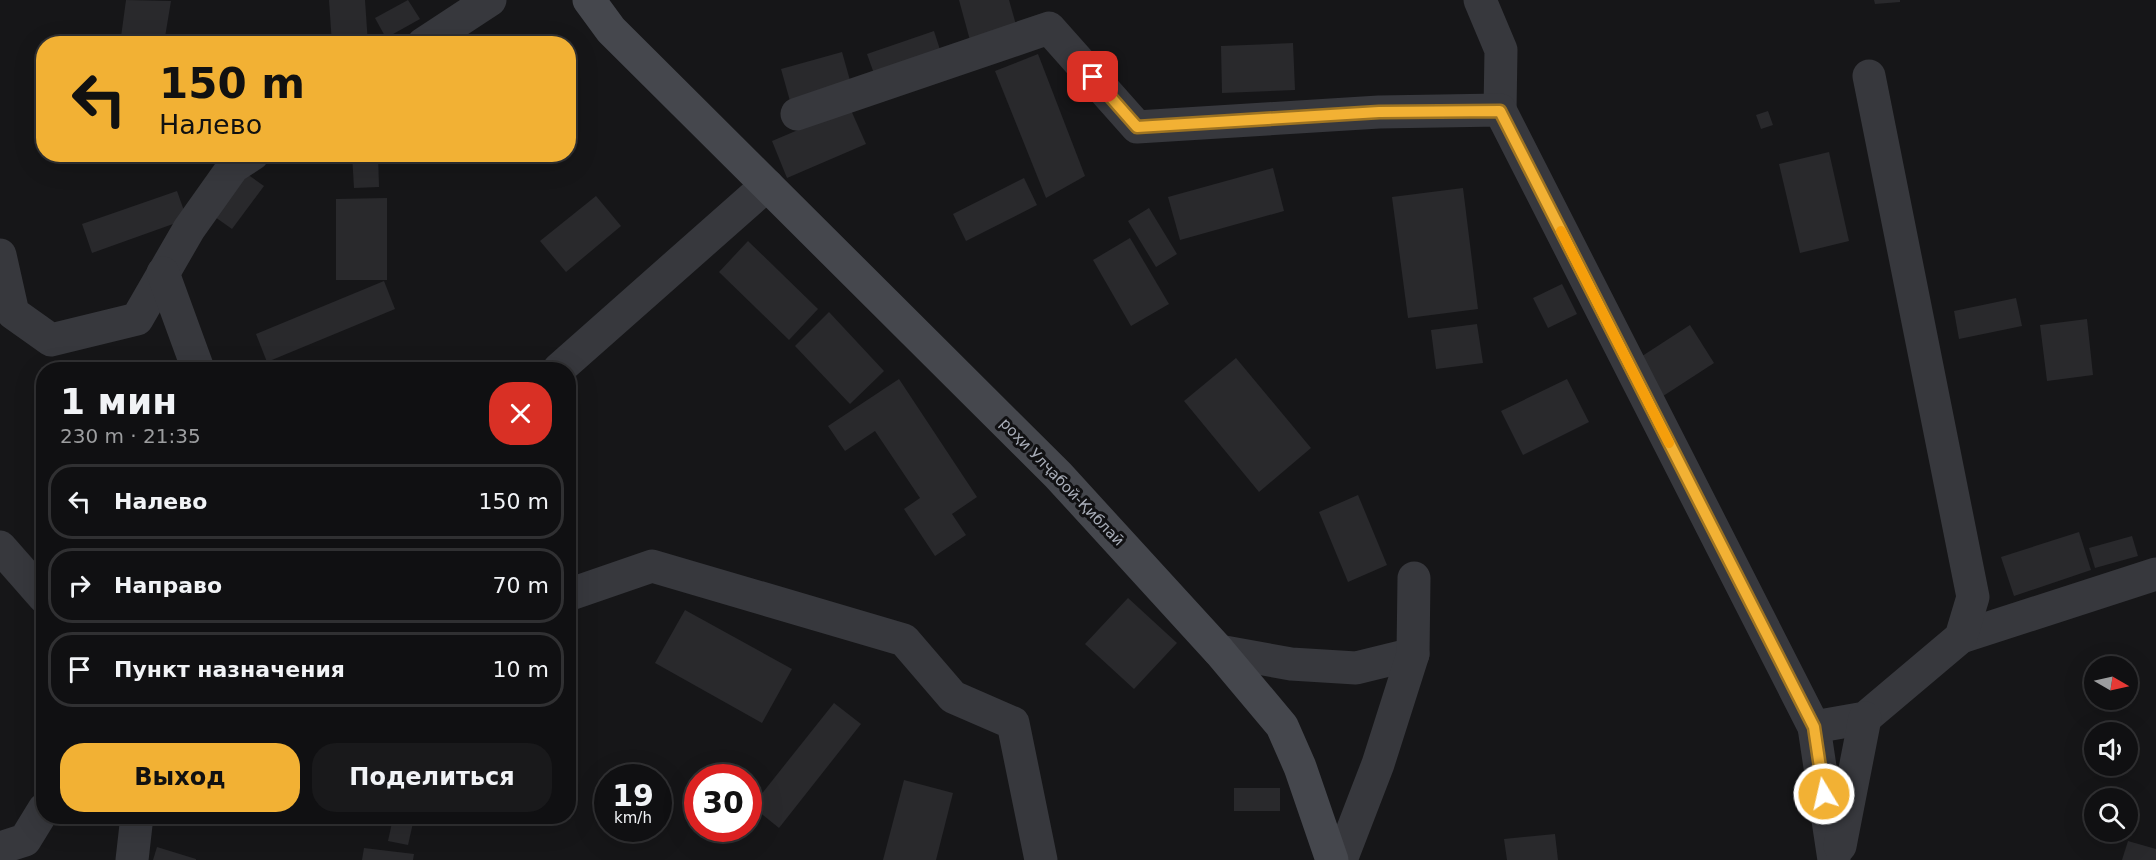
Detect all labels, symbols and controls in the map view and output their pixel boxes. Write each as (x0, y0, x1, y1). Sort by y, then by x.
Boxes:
pin (1067, 51, 1118, 102)
text: 150 m (159, 59, 305, 108)
icon: left (60, 60, 138, 138)
icon: arrive (1076, 60, 1109, 93)
text: Налево (159, 109, 262, 140)
text: 1 мин (60, 381, 177, 422)
button: close (489, 382, 552, 445)
street label: роҳи Улҷабой-Қиблаӣ (996, 414, 1128, 550)
text: 230 m · 21:35 (60, 424, 201, 448)
icon: left (63, 485, 96, 518)
text: Налево (114, 489, 207, 514)
text: 150 m (479, 489, 549, 514)
icon: right (63, 569, 96, 602)
text: Направо (114, 573, 222, 598)
text: 70 m (493, 573, 549, 598)
icon: arrive (63, 653, 96, 686)
north arrow (2084, 656, 2138, 710)
map controls (2084, 656, 2138, 842)
text: Пункт назначения (114, 657, 345, 682)
text: 10 m (493, 657, 549, 682)
button: sound (2084, 722, 2138, 776)
button: Выход (60, 743, 300, 812)
button: Поделиться (312, 743, 552, 812)
position arrow (1792, 762, 1856, 826)
speed limit sign: 30 (684, 764, 762, 842)
text: 19 (612, 778, 654, 813)
button: search (2084, 788, 2138, 842)
text: km/h (614, 809, 652, 827)

